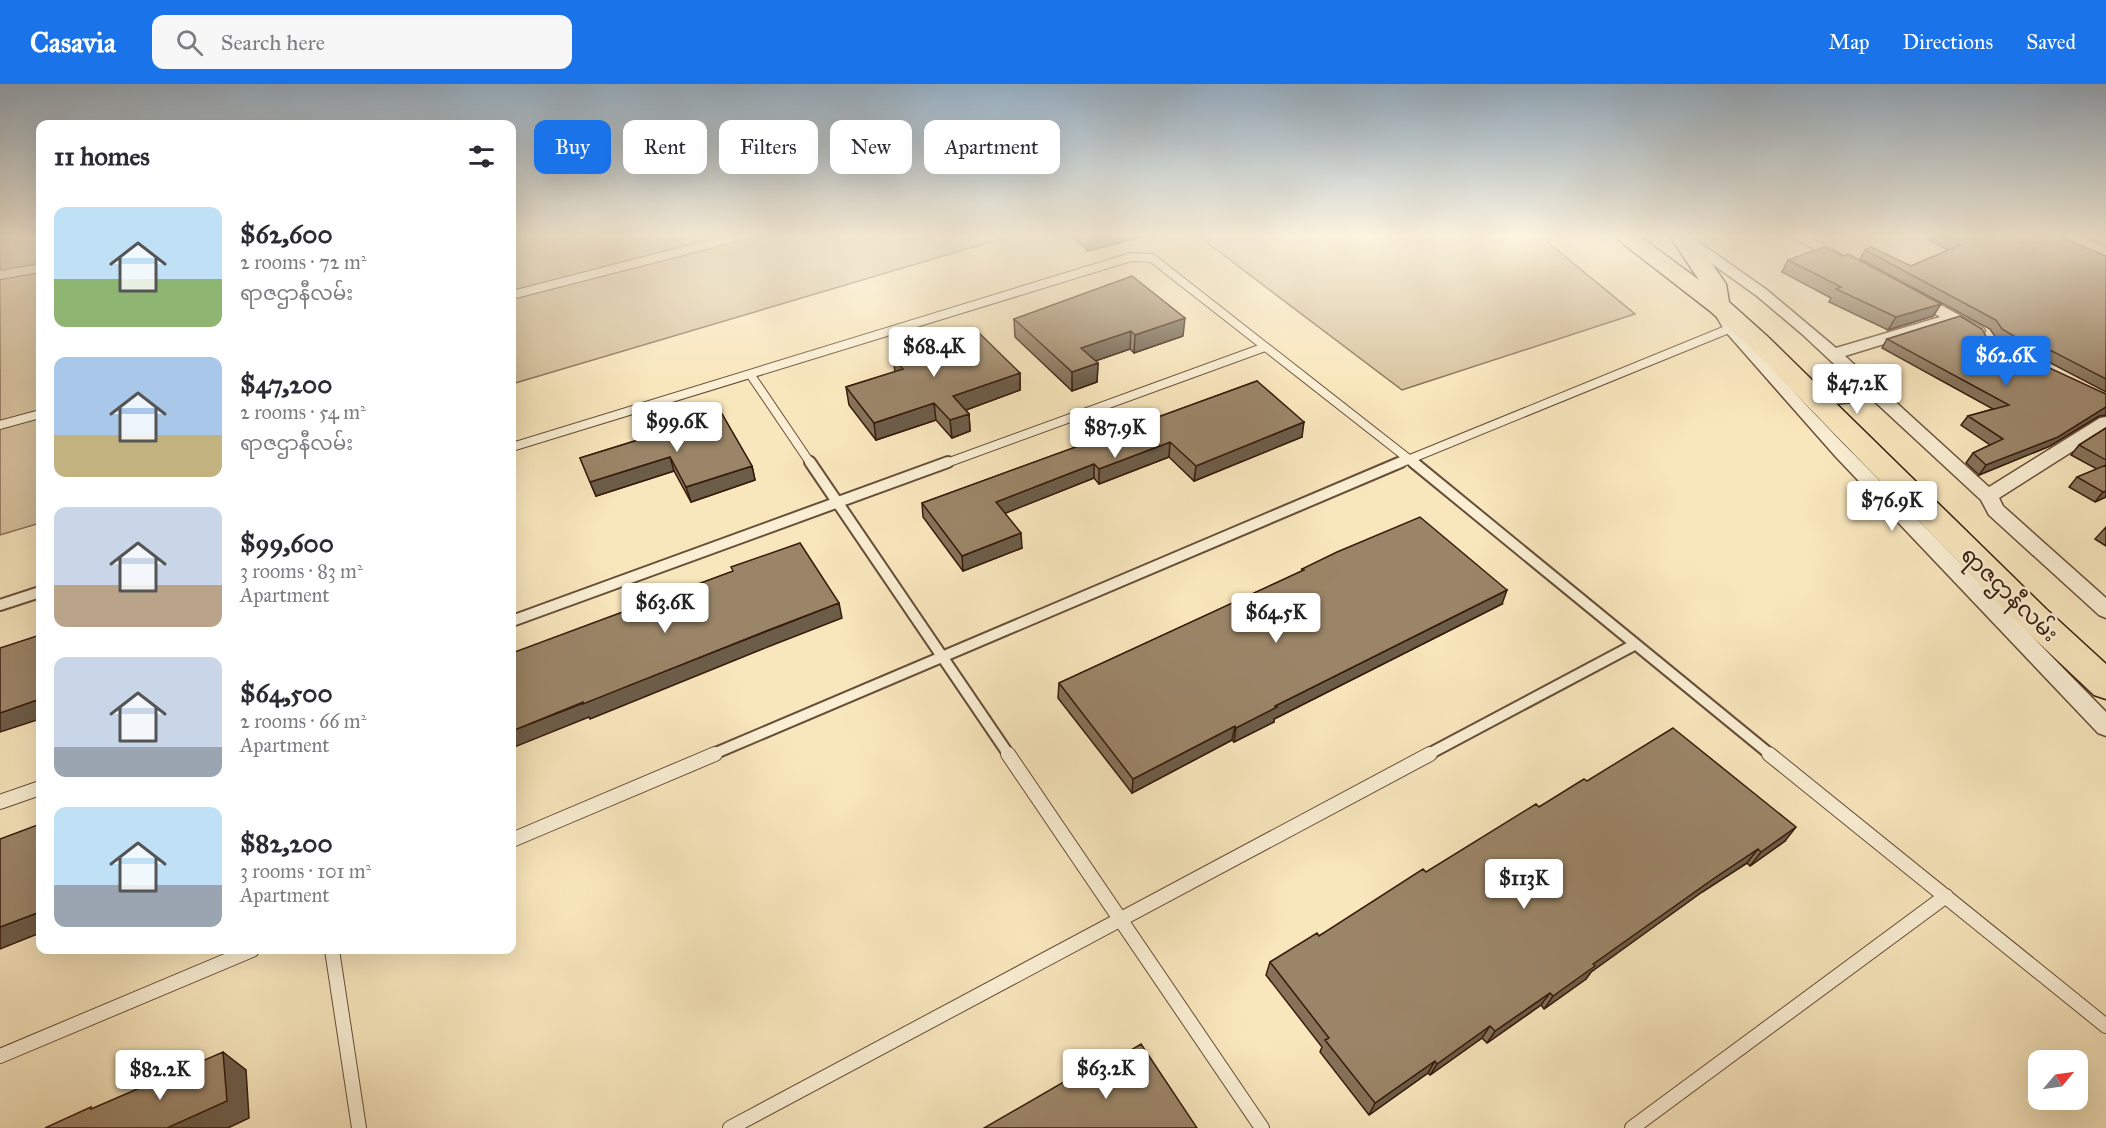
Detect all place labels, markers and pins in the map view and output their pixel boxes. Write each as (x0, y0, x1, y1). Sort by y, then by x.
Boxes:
pin: $68.4K (885, 327, 983, 378)
pin: $62.6K (1957, 336, 2055, 387)
pin: $47.2K (1808, 364, 1906, 415)
pin: $99.6K (628, 402, 726, 453)
pin: $87.9K (1066, 408, 1164, 459)
pin: $76.9K (1843, 481, 1941, 532)
pin: $63.6K (616, 583, 714, 634)
pin: $64.5K (1227, 593, 1325, 644)
pin: $113K (1482, 859, 1566, 910)
pin: $63.2K (1057, 1049, 1155, 1100)
pin: $82.2K (111, 1050, 209, 1101)

